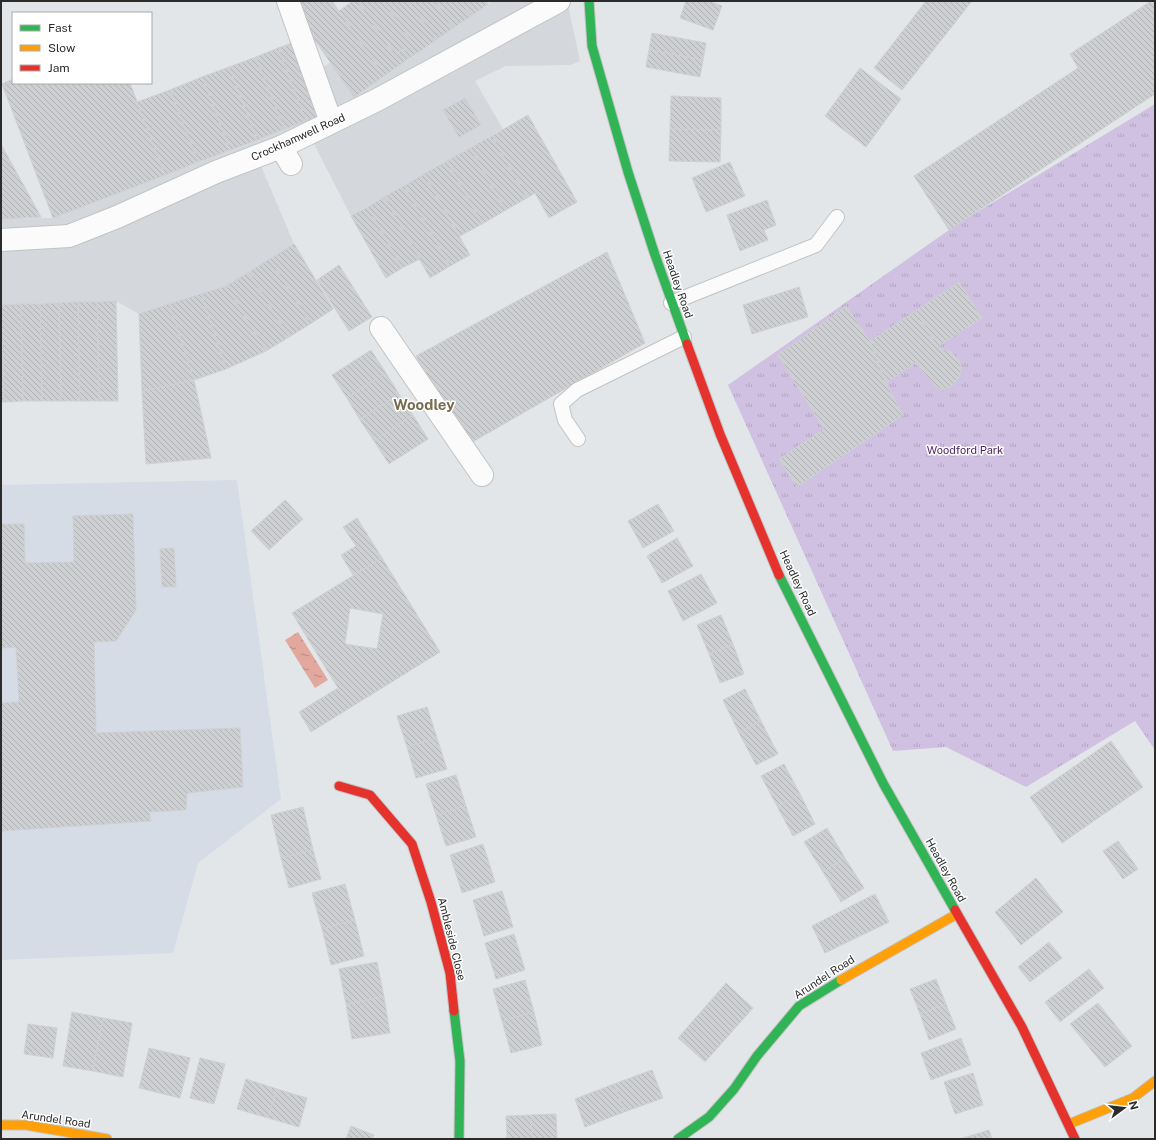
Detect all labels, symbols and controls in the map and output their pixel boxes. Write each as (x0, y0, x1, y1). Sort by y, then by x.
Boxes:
legend (12, 12, 152, 84)
text: Fast (48, 21, 73, 35)
text: Slow (48, 41, 76, 55)
text: Jam (48, 61, 70, 75)
street label: Crockhamwell Road (249, 111, 347, 163)
street label: Headley Road (661, 248, 695, 320)
district label: Woodley (393, 396, 455, 413)
park label: Woodford Park (927, 444, 1003, 456)
street label: Headley Road (778, 548, 818, 618)
street label: Headley Road (924, 836, 968, 904)
street label: Ambleside Close (436, 896, 468, 982)
street label: Arundel Road (791, 953, 857, 1001)
north arrow (1104, 1088, 1144, 1128)
text: N (1127, 1100, 1141, 1111)
street label: Arundel Road (21, 1108, 91, 1130)

